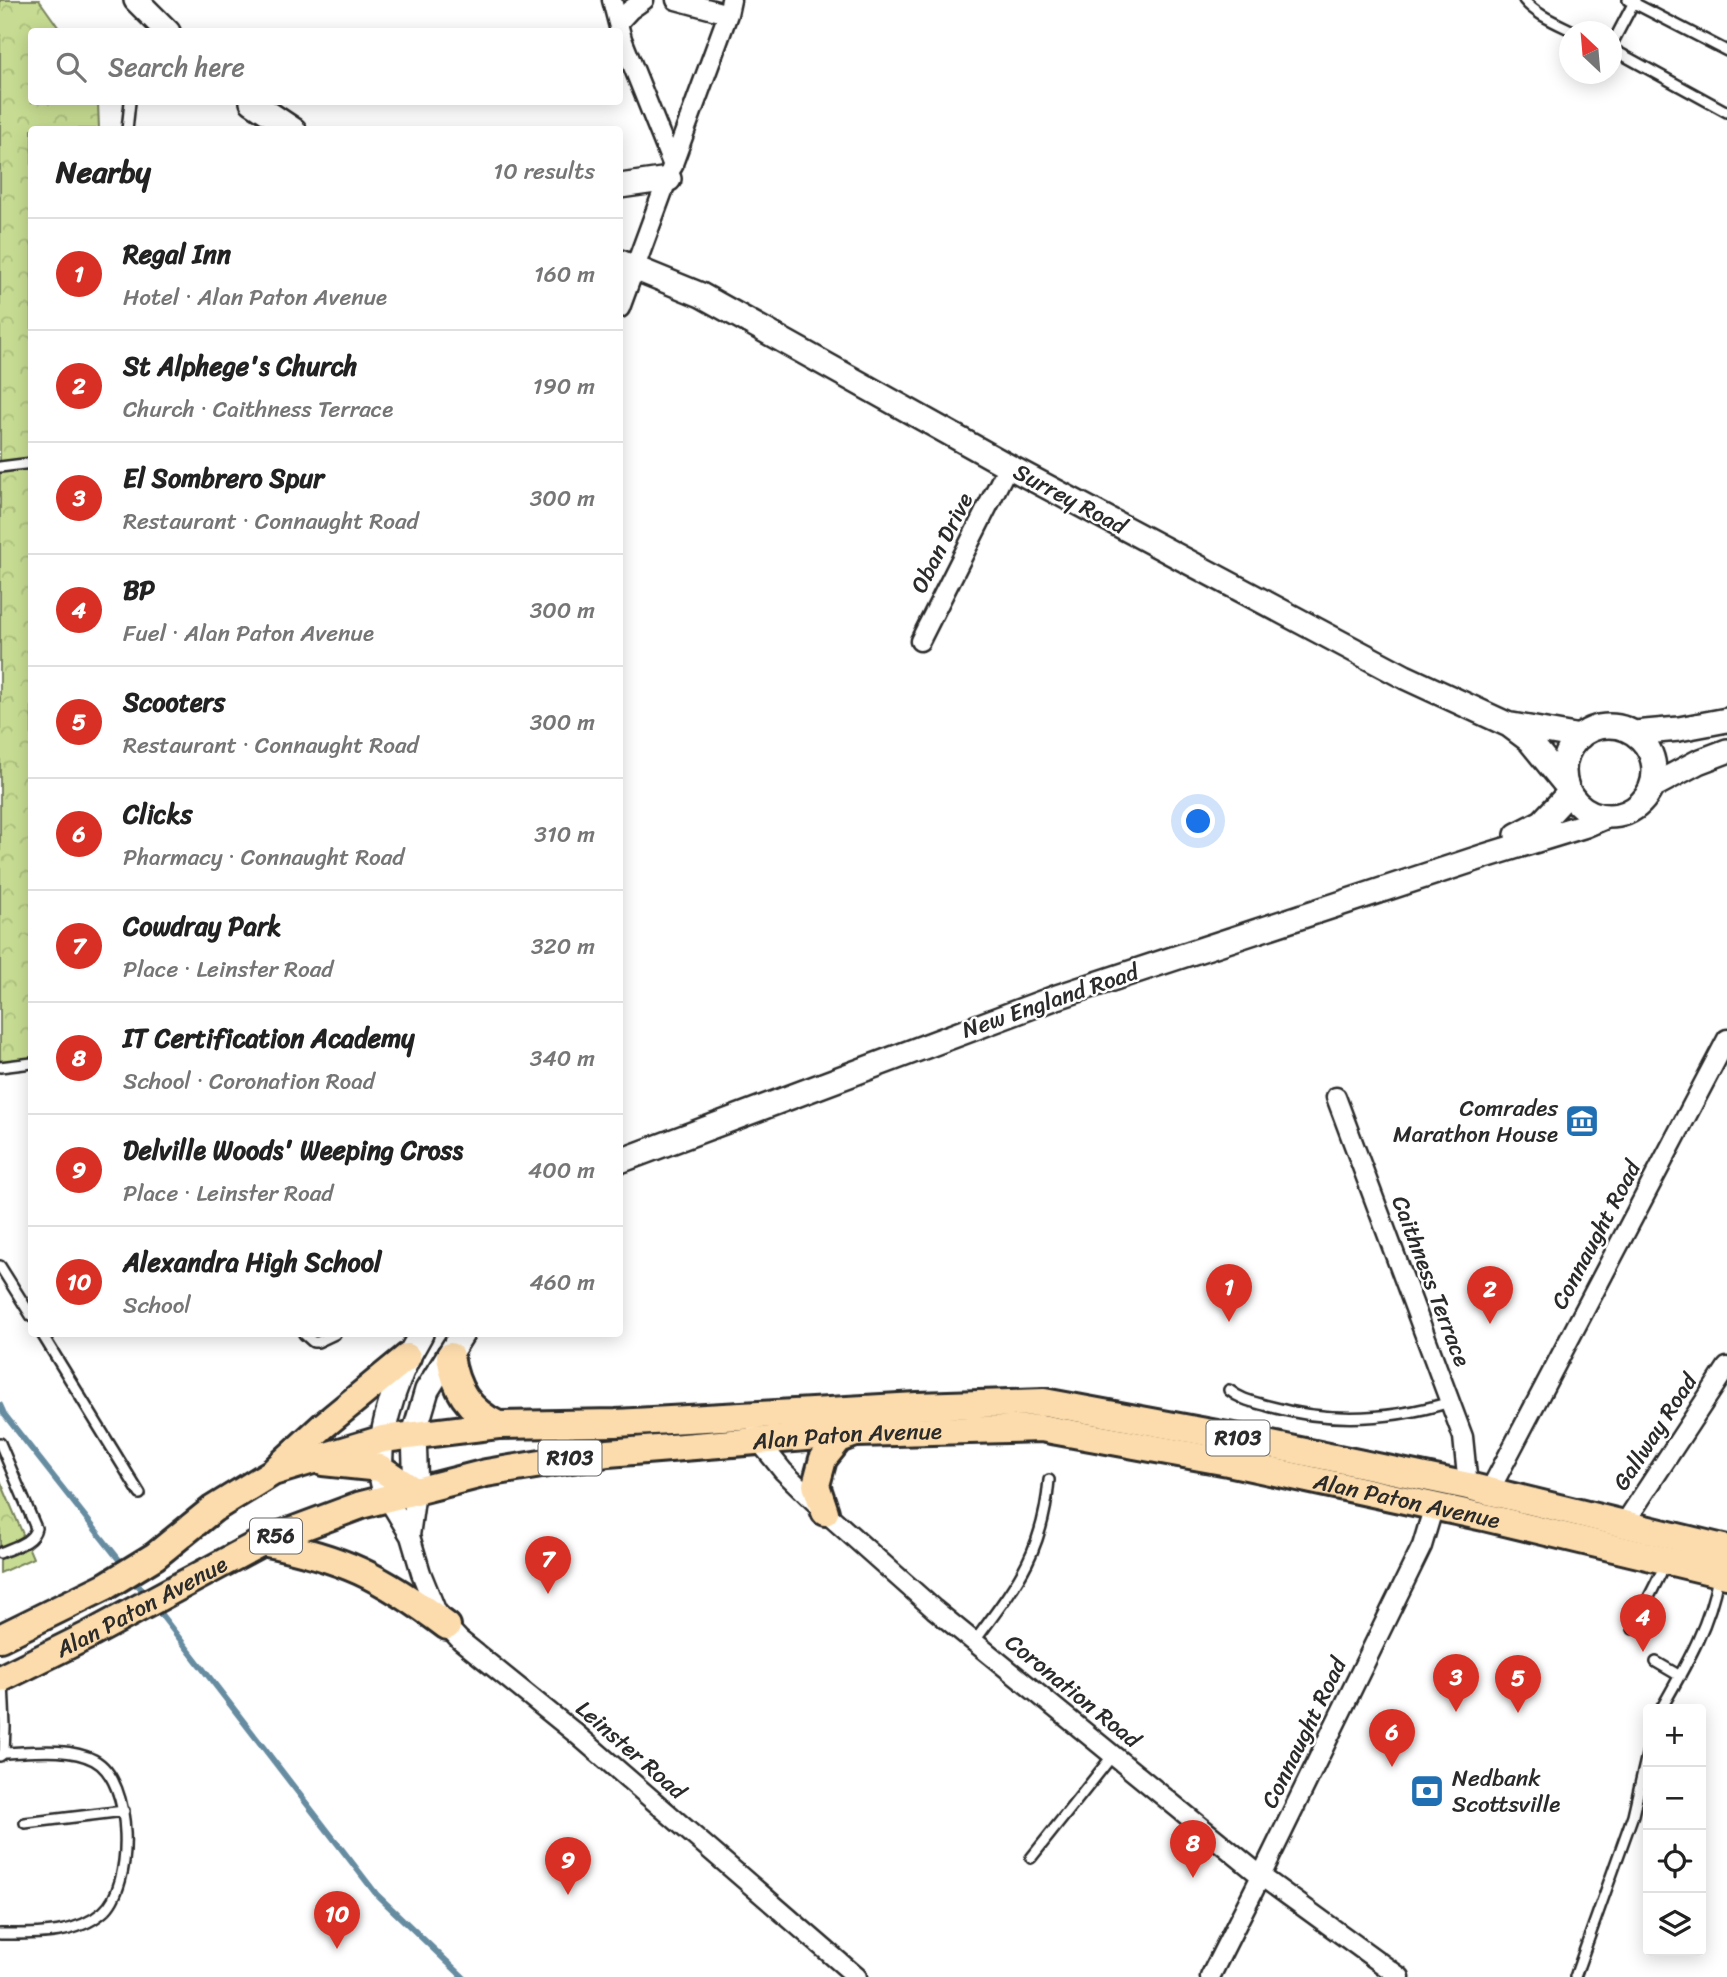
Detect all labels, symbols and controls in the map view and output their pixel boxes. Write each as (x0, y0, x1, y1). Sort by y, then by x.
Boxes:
north arrow (1559, 21, 1622, 84)
search box (28, 28, 623, 105)
text: Search here (108, 44, 245, 90)
icon: search (52, 48, 90, 86)
text: Nearby (56, 145, 151, 199)
text: 10 results (493, 151, 595, 192)
text: Regal Inn (123, 231, 231, 277)
text: 1 (74, 254, 84, 295)
text: 160 m (534, 254, 595, 295)
text: Hotel · Alan Paton Avenue (123, 277, 387, 318)
text: St Alphege's Church (123, 343, 357, 389)
text: 2 (72, 366, 86, 407)
text: 190 m (533, 366, 595, 407)
text: Church · Caithness Terrace (123, 389, 393, 430)
street label: Surrey Road (1006, 452, 1136, 547)
text: El Sombrero Spur (123, 455, 324, 501)
text: 3 (73, 478, 85, 519)
text: 300 m (530, 478, 595, 519)
street label: Oban Drive (899, 485, 985, 601)
text: Restaurant · Connaught Road (123, 501, 419, 542)
text: BP (123, 567, 155, 613)
text: 4 (72, 590, 86, 631)
text: 300 m (530, 590, 595, 631)
text: Fuel · Alan Paton Avenue (123, 613, 374, 654)
text: Scooters (123, 679, 225, 725)
text: 5 (72, 702, 86, 743)
text: 300 m (530, 702, 595, 743)
text: Restaurant · Connaught Road (123, 725, 419, 766)
text: Clicks (123, 791, 193, 837)
your location (1181, 804, 1215, 838)
text: 6 (72, 814, 86, 855)
text: 310 m (534, 814, 595, 855)
text: Pharmacy · Connaught Road (123, 837, 404, 878)
text: Cowdray Park (123, 903, 281, 949)
text: 7 (72, 926, 86, 967)
text: 320 m (531, 926, 595, 967)
text: Place · Leinster Road (123, 949, 333, 990)
street label: New England Road (956, 951, 1146, 1050)
text: IT Certification Academy (123, 1015, 415, 1061)
text: 8 (72, 1038, 86, 1079)
text: 340 m (530, 1038, 595, 1079)
text: School · Coronation Road (123, 1061, 375, 1102)
place label: Comrades Marathon House (1393, 1088, 1558, 1155)
museum icon: Comrades Marathon House (1563, 1102, 1601, 1140)
text: Delville Woods' Weeping Cross (123, 1127, 463, 1173)
text: 9 (72, 1150, 86, 1191)
text: 400 m (528, 1150, 595, 1191)
street label: Connaught Road (1539, 1151, 1653, 1317)
text: Place · Leinster Road (123, 1173, 333, 1214)
street label: Caithness Terrace (1380, 1189, 1482, 1373)
text: Alexandra High School (123, 1239, 381, 1285)
text: 10 (67, 1262, 91, 1303)
text: 460 m (529, 1262, 595, 1303)
pin: 1 (1206, 1264, 1252, 1322)
pin: 2 (1467, 1266, 1513, 1324)
text: School (123, 1285, 191, 1326)
street label: Gallway Road (1601, 1363, 1710, 1499)
street label: Alan Paton Avenue (750, 1410, 943, 1462)
road number: R103 (1206, 1420, 1270, 1456)
road number: R103 (538, 1440, 602, 1476)
street label: Alan Paton Avenue (1309, 1460, 1504, 1541)
road number: R56 (250, 1518, 302, 1554)
pin: 7 (525, 1536, 571, 1594)
street label: Alan Paton Avenue (48, 1544, 235, 1669)
pin: 4 (1620, 1594, 1666, 1652)
street label: Coronation Road (996, 1623, 1152, 1760)
street label: Connaught Road (1250, 1649, 1359, 1816)
pin: 3 (1433, 1654, 1479, 1712)
pin: 5 (1495, 1655, 1541, 1713)
street label: Leinster Road (566, 1690, 698, 1812)
map controls (1643, 1704, 1706, 1956)
button: + (1643, 1704, 1706, 1767)
pin: 6 (1369, 1709, 1415, 1767)
place label: Nedbank Scottsville (1452, 1758, 1560, 1825)
button: − (1643, 1767, 1706, 1830)
bank icon: Nedbank Scottsville (1408, 1772, 1446, 1810)
pin: 8 (1170, 1820, 1216, 1878)
button: locate (1643, 1830, 1706, 1893)
pin: 9 (545, 1837, 591, 1895)
pin: 10 (314, 1891, 360, 1949)
button: layers (1643, 1893, 1706, 1956)

